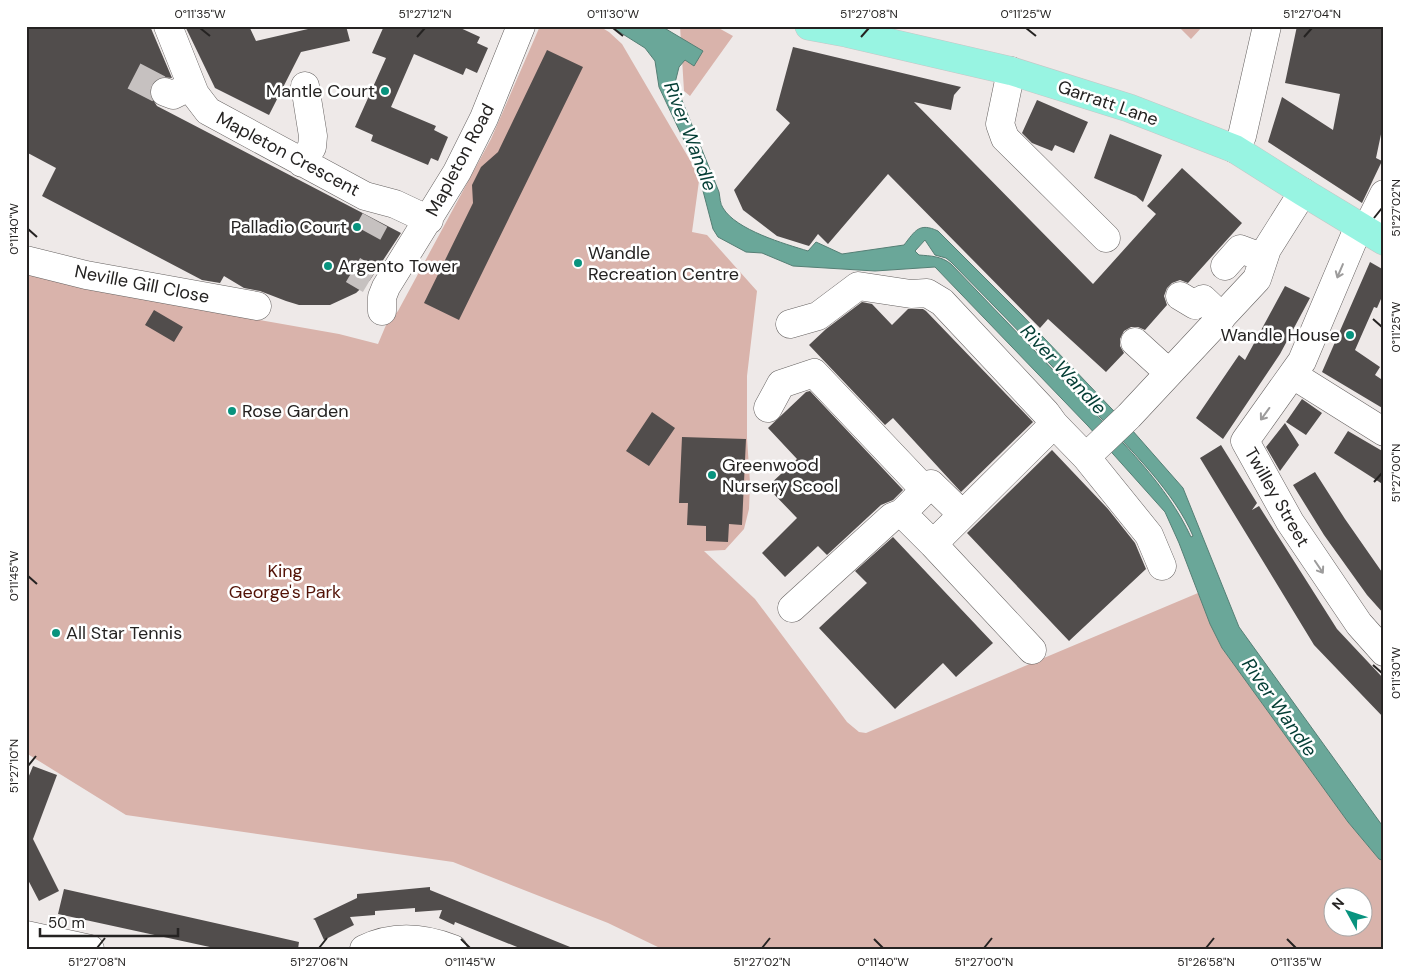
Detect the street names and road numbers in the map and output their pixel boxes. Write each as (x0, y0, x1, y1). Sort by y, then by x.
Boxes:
street label: Garratt Lane (1054, 75, 1162, 131)
street label: Mapleton Road (420, 99, 500, 221)
street label: Mapleton Crescent (212, 106, 364, 202)
street label: Neville Gill Close (73, 259, 211, 309)
street label: Twilley Street (1239, 443, 1315, 551)

